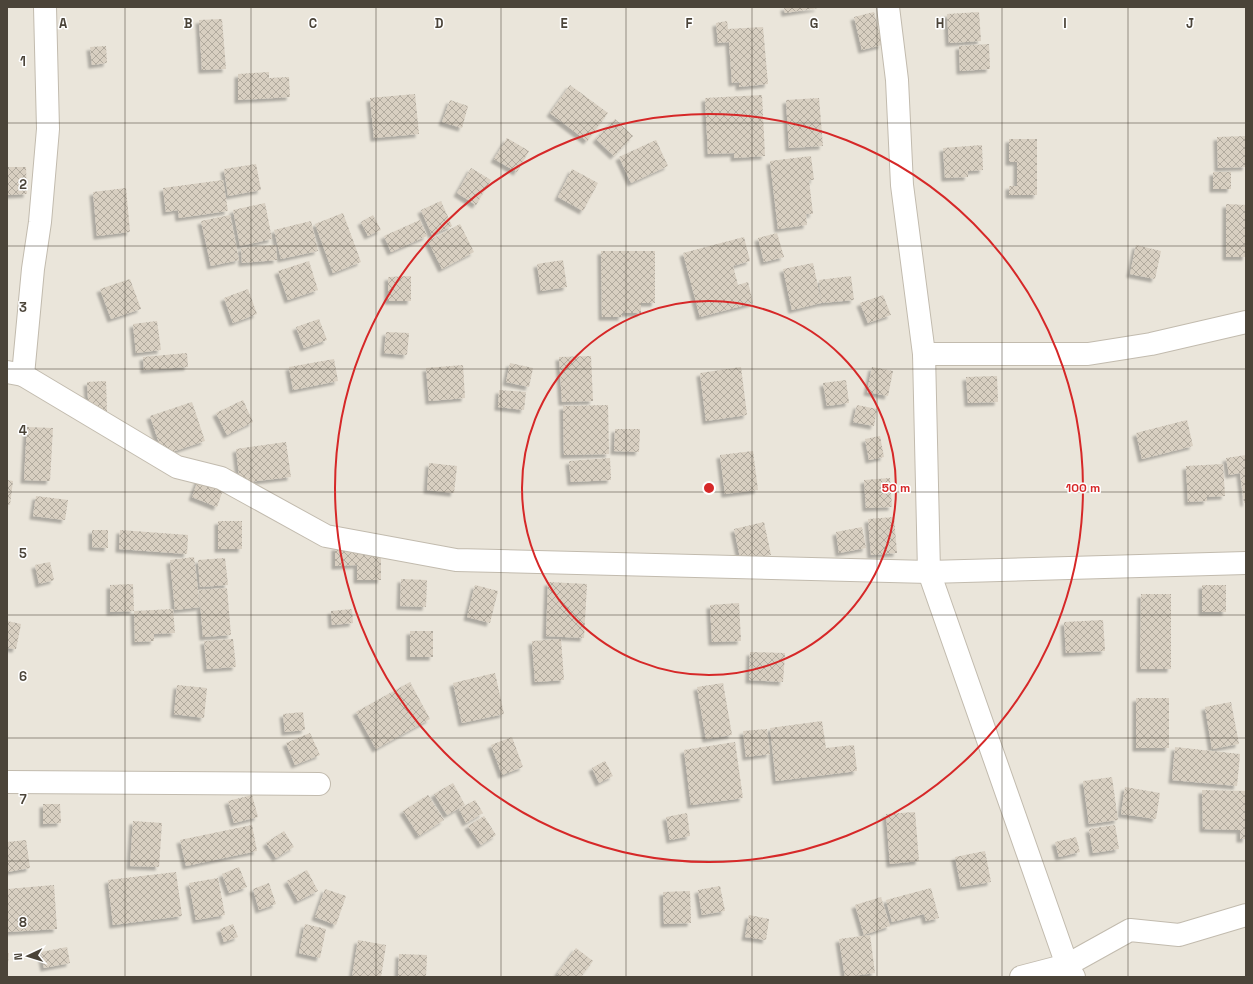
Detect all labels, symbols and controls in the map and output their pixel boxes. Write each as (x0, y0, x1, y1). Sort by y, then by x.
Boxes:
text: A (59, 15, 68, 32)
text: B (184, 15, 193, 32)
text: C (309, 15, 317, 32)
text: D (435, 15, 444, 32)
text: E (560, 15, 568, 32)
text: F (686, 15, 693, 32)
text: G (810, 15, 818, 32)
text: H (936, 15, 944, 32)
text: I (1063, 15, 1067, 32)
text: J (1186, 15, 1194, 32)
text: 1 (20, 53, 26, 70)
text: 2 (19, 176, 27, 193)
text: 3 (19, 299, 27, 316)
text: 4 (19, 422, 27, 439)
text: 50 m (882, 480, 910, 496)
text: 100 m (1066, 480, 1100, 496)
centre of rings (702, 481, 716, 495)
text: 5 (19, 545, 27, 562)
text: 6 (19, 668, 27, 685)
text: 7 (19, 791, 27, 808)
text: 8 (19, 914, 27, 931)
north arrow (8, 936, 48, 976)
text: N (11, 953, 25, 961)

